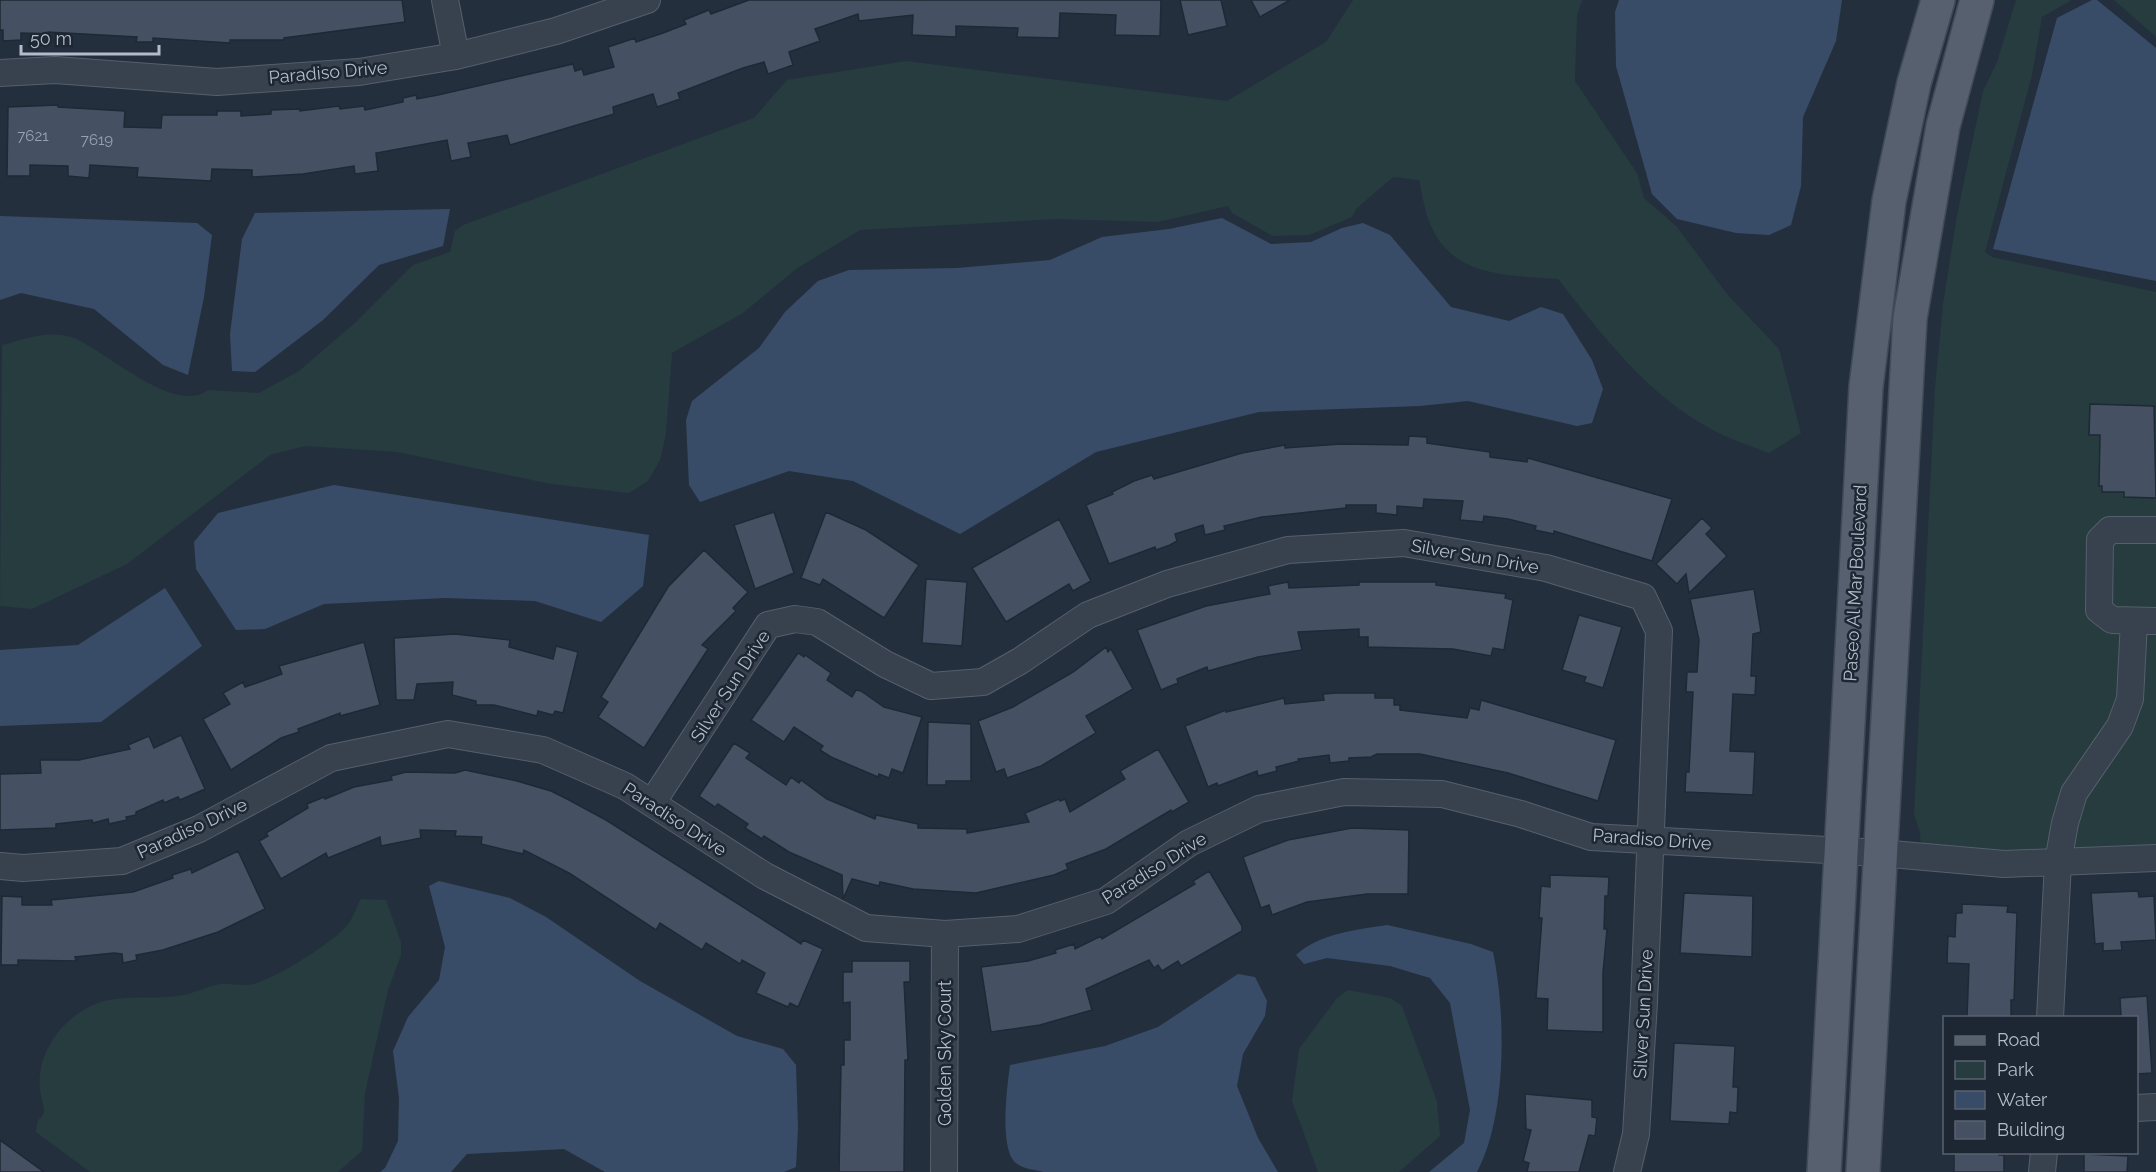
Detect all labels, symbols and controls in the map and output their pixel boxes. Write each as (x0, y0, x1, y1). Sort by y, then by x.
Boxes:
scale bar (21, 18, 159, 56)
text: 50 m (30, 28, 72, 49)
street label: Paradiso Drive (268, 56, 389, 88)
house number: 7621 (17, 127, 49, 145)
house number: 7619 (81, 131, 113, 149)
street label: Paseo Al Mar Boulevard (1839, 484, 1871, 682)
street label: Silver Sun Drive (1409, 534, 1541, 578)
street label: Silver Sun Drive (686, 626, 774, 746)
street label: Paradiso Drive (619, 778, 731, 860)
street label: Paradiso Drive (134, 793, 251, 863)
street label: Paradiso Drive (1592, 824, 1713, 854)
street label: Paradiso Drive (1098, 827, 1210, 908)
street label: Silver Sun Drive (1629, 948, 1657, 1079)
street label: Golden Sky Court (934, 980, 955, 1126)
legend (1943, 1016, 2138, 1154)
text: Road (1997, 1029, 2040, 1050)
text: Park (1997, 1059, 2034, 1080)
text: Water (1997, 1089, 2048, 1110)
text: Building (1997, 1119, 2065, 1140)

